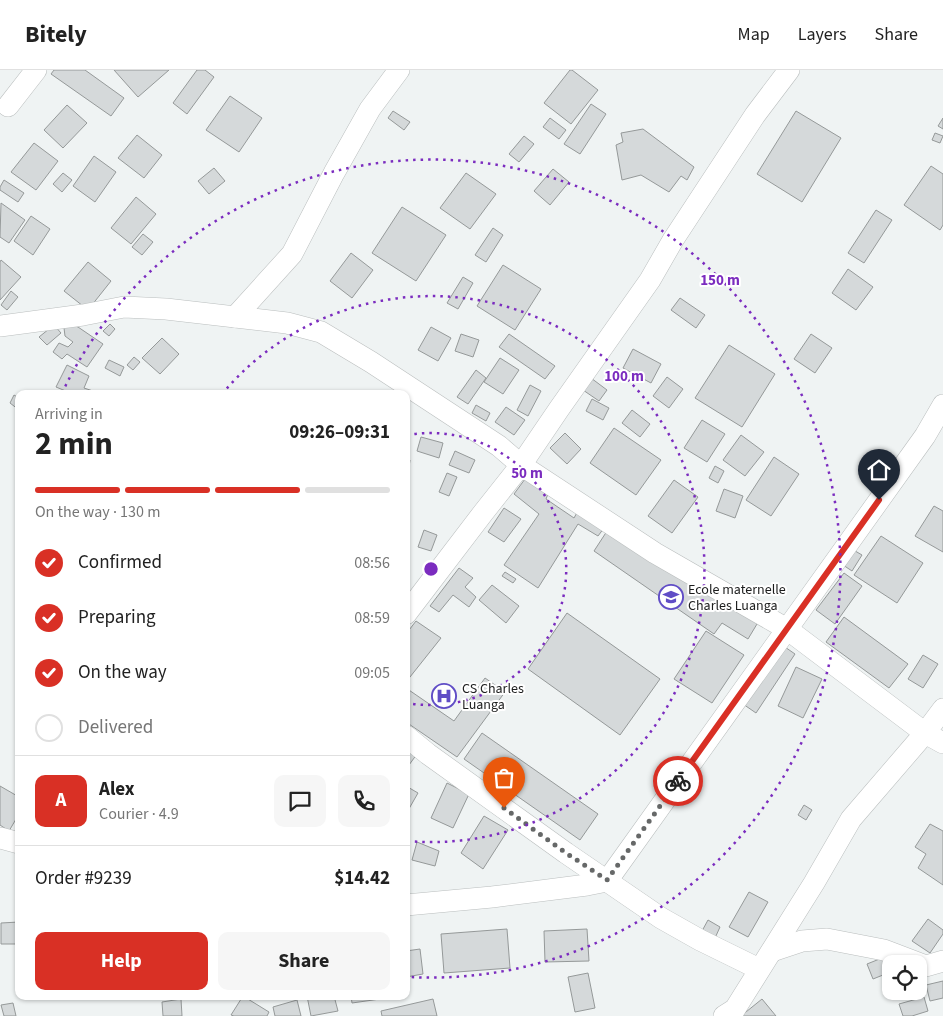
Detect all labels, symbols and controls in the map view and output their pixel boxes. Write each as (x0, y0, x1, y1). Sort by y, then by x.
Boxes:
text: Bitely (25, 17, 87, 52)
text: Map (738, 22, 770, 47)
text: Layers (798, 22, 847, 47)
text: Share (875, 22, 918, 47)
text: 150 m (700, 270, 740, 291)
text: 100 m (604, 366, 644, 387)
text: Arriving in (35, 403, 103, 425)
text: 09:26–09:31 (289, 419, 390, 446)
text: 2 min (35, 421, 113, 467)
pin (858, 449, 900, 500)
icon: home (865, 456, 893, 484)
text: 50 m (511, 463, 543, 484)
text: On the way · 130 m (35, 501, 160, 523)
icon: check (35, 549, 63, 577)
text: Confirmed (78, 549, 162, 576)
text: 08:56 (354, 552, 390, 574)
centre of rings (422, 560, 440, 578)
place label: Ecole maternelle Charles Luanga (688, 580, 786, 616)
school or university icon: Ecole maternelle Charles Luanga (658, 584, 684, 610)
icon: check (35, 604, 63, 632)
text: Preparing (78, 604, 156, 631)
text: 08:59 (354, 607, 390, 629)
icon: check (35, 659, 63, 687)
text: On the way (78, 659, 167, 686)
text: 09:05 (354, 662, 390, 684)
place label: CS Charles Luanga (462, 679, 524, 715)
hospital icon: CS Charles Luanga (431, 683, 457, 709)
text: Delivered (78, 714, 153, 741)
courier (653, 756, 703, 806)
pin (483, 757, 525, 808)
icon: bag (490, 764, 518, 792)
icon: bike (664, 767, 692, 795)
button: chat (274, 775, 326, 827)
button: phone (338, 775, 390, 827)
text: Alex (99, 776, 135, 803)
text: A (56, 787, 66, 814)
text: Courier · 4.9 (99, 803, 179, 825)
text: Order #9239 (35, 865, 132, 892)
text: $14.42 (334, 865, 390, 892)
button: Help (35, 932, 208, 990)
button: Share (218, 932, 390, 990)
map controls (882, 955, 927, 1000)
button: locate (882, 955, 927, 1000)

